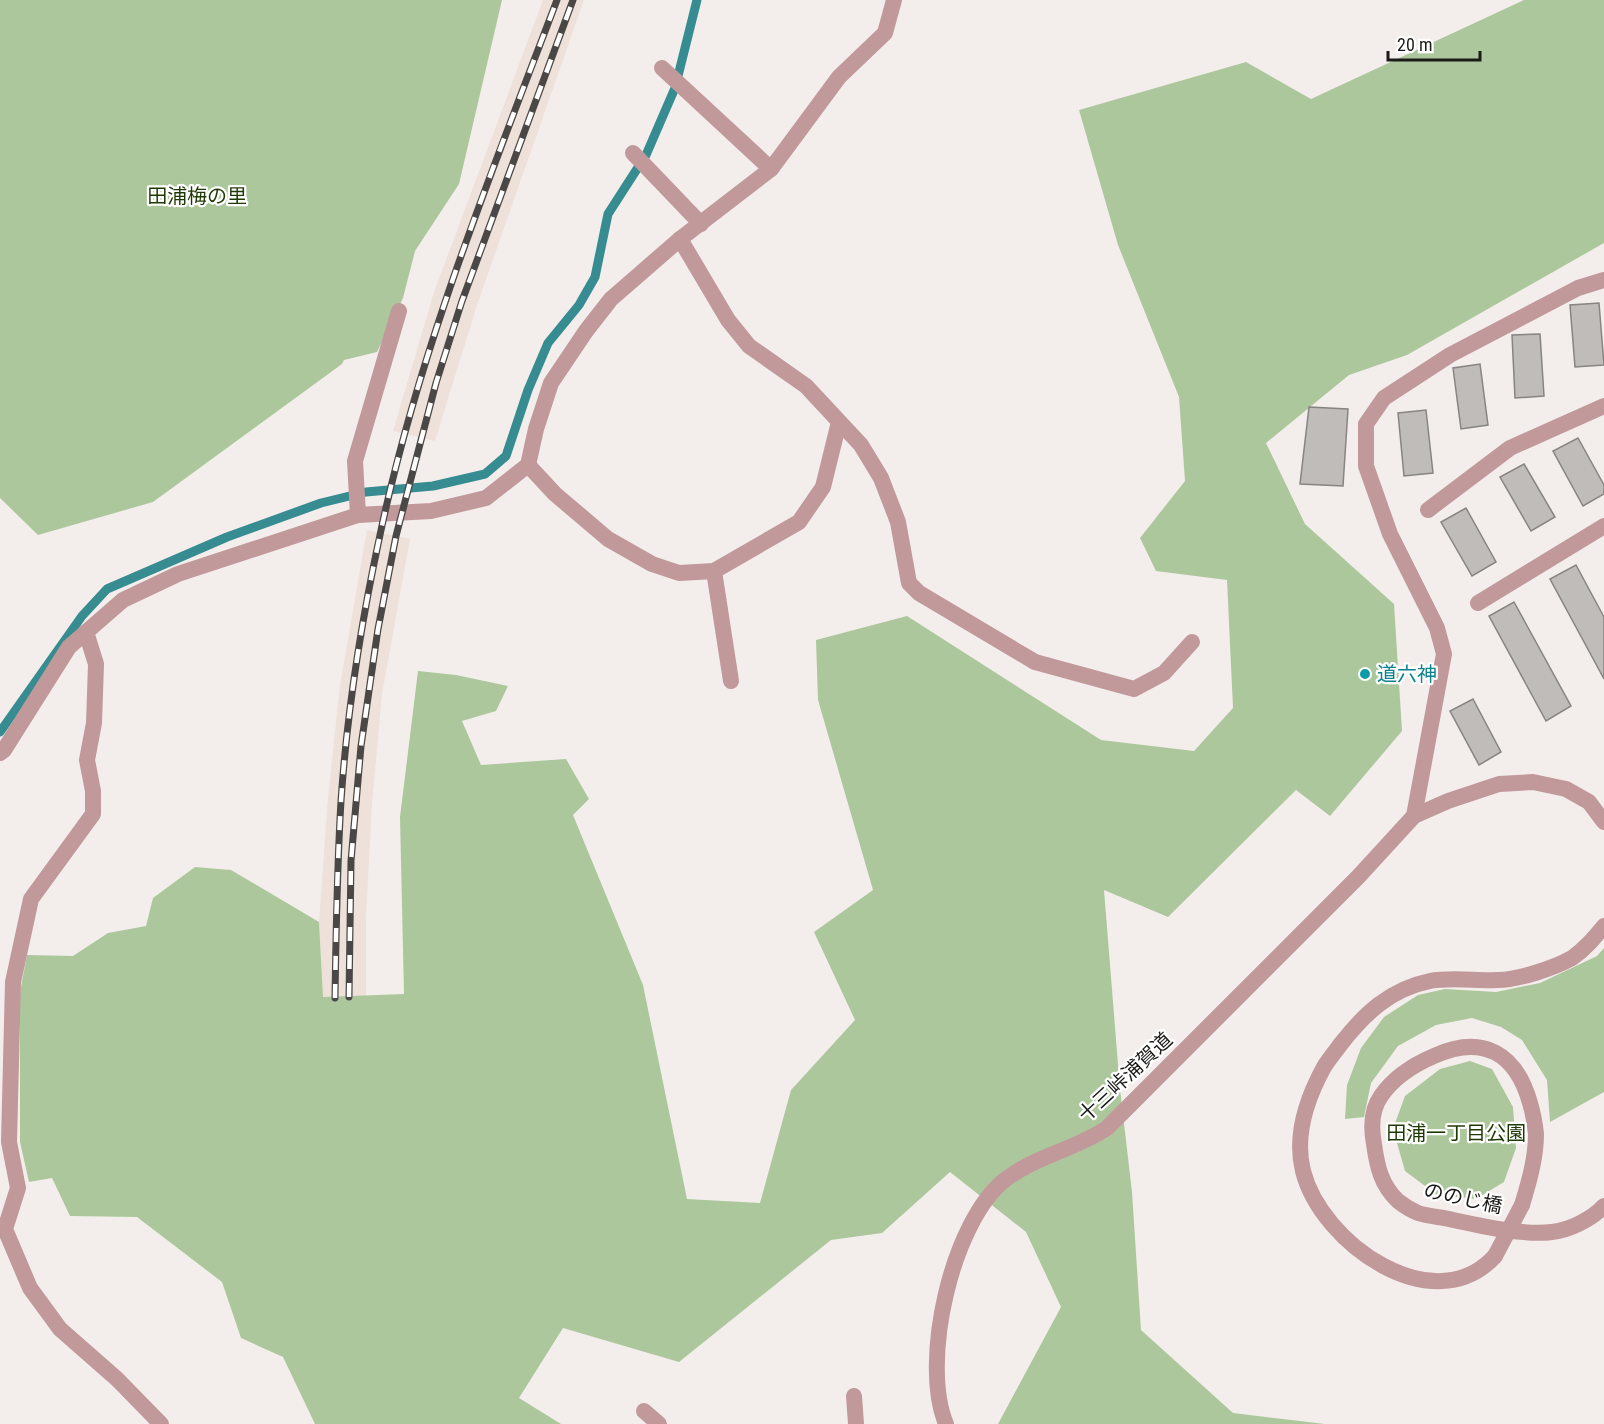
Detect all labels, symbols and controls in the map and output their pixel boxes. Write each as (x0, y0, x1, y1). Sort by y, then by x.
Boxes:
scale bar (1388, 24, 1480, 62)
text: 20 m (1397, 34, 1432, 55)
park label: 田浦梅の里 (147, 184, 247, 208)
place label: 道六神 (1377, 662, 1437, 686)
marker: 道六神 (1358, 667, 1372, 681)
street label: 十三峠浦賀道 (1073, 1027, 1177, 1127)
park label: 田浦一丁目公園 (1386, 1121, 1526, 1145)
street label: ののじ橋 (1421, 1178, 1505, 1218)

